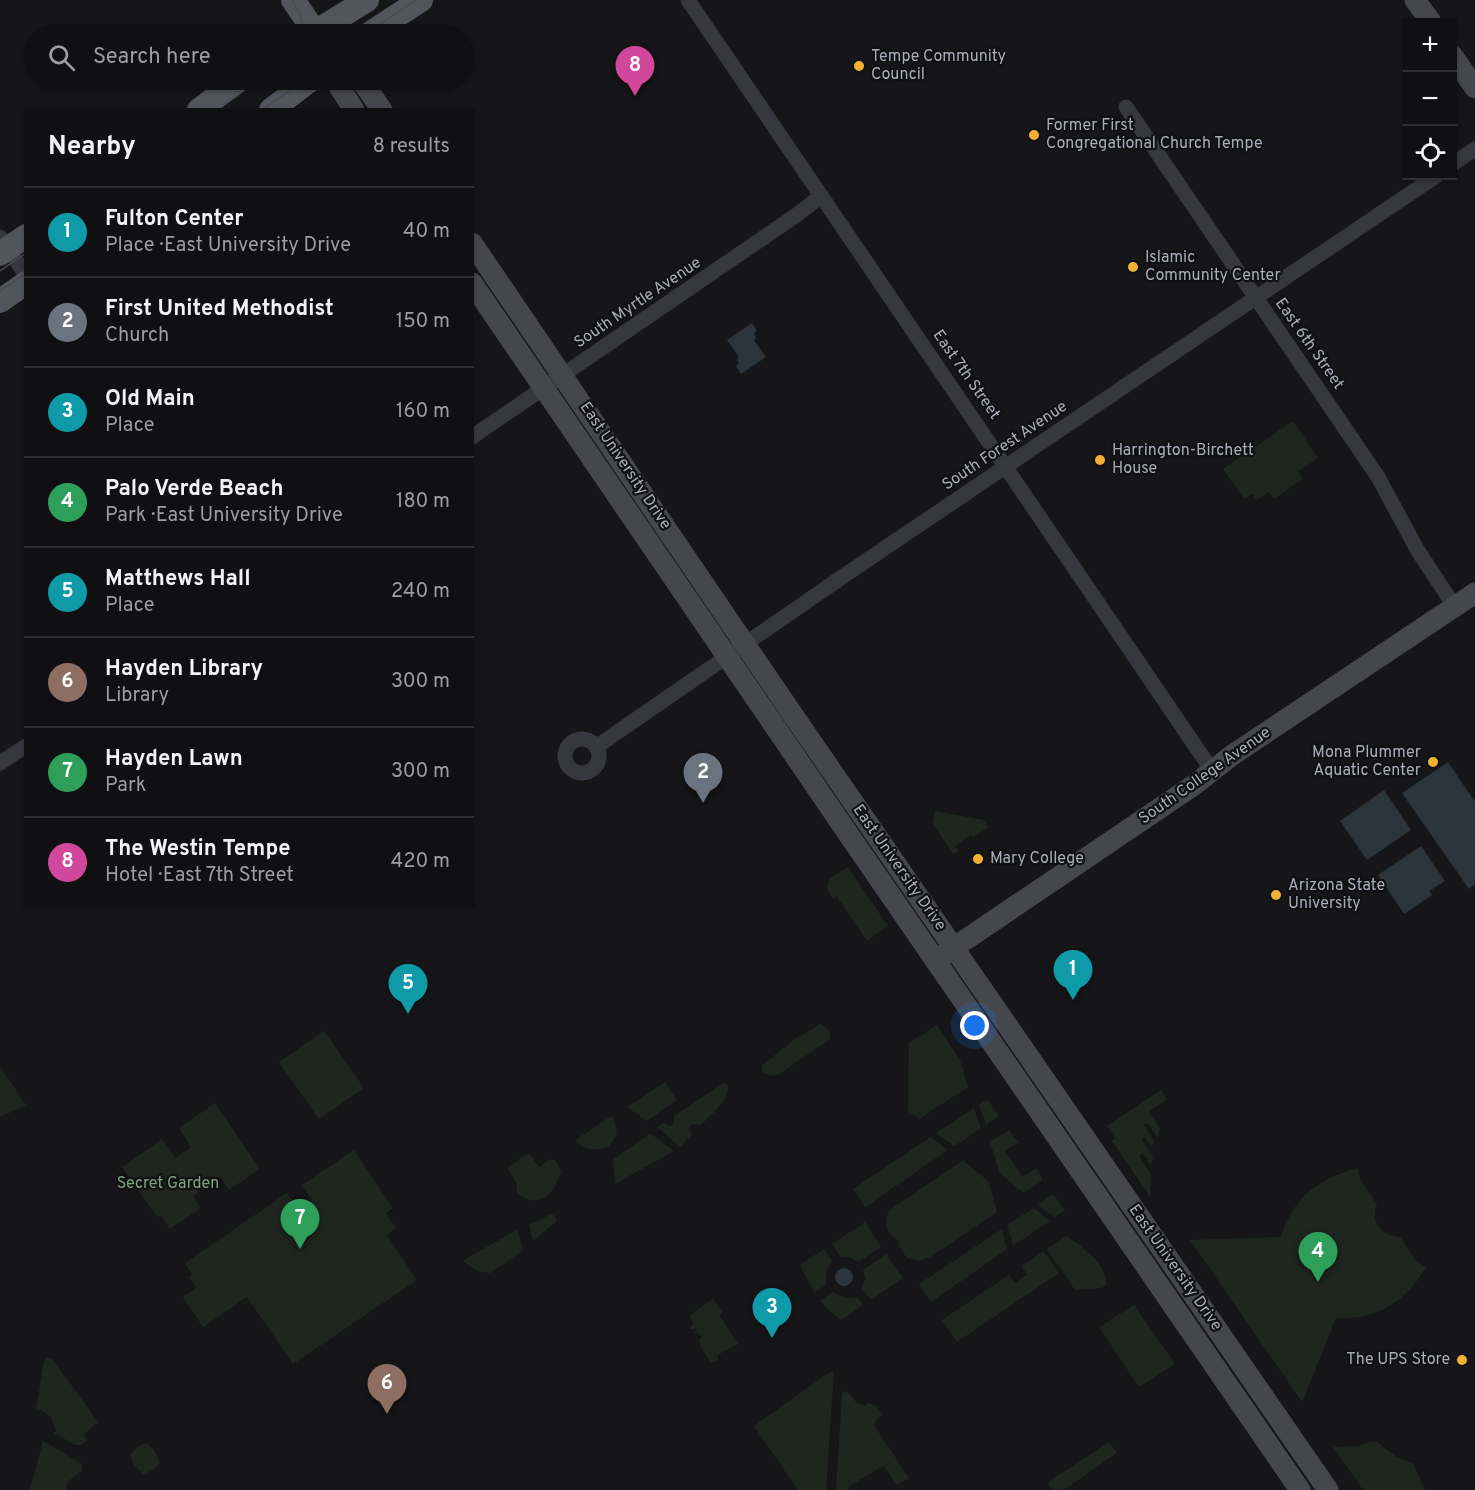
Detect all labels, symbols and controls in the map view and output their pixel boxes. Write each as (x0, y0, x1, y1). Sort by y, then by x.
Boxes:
map controls (1403, 18, 1457, 180)
button: + (1403, 18, 1457, 72)
search box (24, 24, 474, 90)
icon: search (45, 41, 78, 74)
text: Search here (93, 44, 211, 71)
pin: 8 (616, 46, 654, 96)
place label: Tempe Community Council (871, 47, 1006, 85)
marker: Tempe Community Council (852, 59, 866, 73)
button: − (1403, 72, 1457, 126)
place label: Former First Congregational Church Tempe (1046, 116, 1263, 154)
button: locate (1403, 126, 1457, 180)
marker: Former First Congregational Church Tempe (1027, 128, 1041, 142)
text: Nearby (48, 131, 136, 164)
text: 8 results (373, 134, 450, 160)
text: Fulton Center (105, 206, 243, 233)
text: 1 (64, 219, 72, 245)
text: 40 m (403, 219, 450, 245)
text: Place · East University Drive (105, 233, 351, 259)
place label: Islamic Community Center (1145, 248, 1281, 286)
street label: South Myrtle Avenue (571, 253, 705, 353)
marker: Islamic Community Center (1126, 260, 1140, 274)
street label: East 6th Street (1270, 294, 1348, 394)
text: First United Methodist (105, 296, 334, 323)
text: 2 (61, 309, 74, 335)
text: 150 m (396, 309, 450, 335)
text: Church (105, 323, 169, 349)
street label: East 7th Street (928, 326, 1004, 424)
text: Old Main (105, 386, 195, 413)
street label: South Forest Avenue (939, 397, 1071, 495)
street label: East University Drive (575, 398, 675, 534)
text: 3 (62, 399, 74, 425)
text: 160 m (396, 399, 450, 425)
text: Place (105, 413, 155, 439)
place label: Harrington-Birchett House (1112, 441, 1254, 479)
marker: Harrington-Birchett House (1093, 453, 1107, 467)
text: Palo Verde Beach (105, 476, 283, 503)
text: 4 (61, 489, 74, 515)
text: 180 m (396, 489, 450, 515)
text: Park · East University Drive (105, 503, 343, 529)
text: Matthews Hall (105, 566, 251, 593)
text: 5 (61, 579, 74, 605)
text: 240 m (391, 579, 450, 605)
text: Place (105, 593, 155, 619)
text: Hayden Library (105, 656, 263, 683)
text: 6 (61, 669, 74, 695)
text: 300 m (391, 669, 450, 695)
text: Library (105, 683, 169, 709)
street label: South College Avenue (1135, 723, 1275, 829)
place label: Mona Plummer Aquatic Center (1312, 743, 1421, 781)
text: Hayden Lawn (105, 746, 243, 773)
pin: 2 (684, 754, 722, 803)
marker: Mona Plummer Aquatic Center (1426, 755, 1440, 769)
text: 7 (62, 759, 73, 785)
text: 300 m (391, 759, 450, 785)
text: Park (105, 773, 146, 799)
street label: East University Drive (848, 801, 950, 935)
text: The Westin Tempe (105, 836, 291, 863)
text: 8 (61, 849, 74, 875)
text: 420 m (391, 849, 450, 875)
place label: Mary College (990, 849, 1084, 869)
marker: Mary College (971, 852, 985, 866)
text: Hotel · East 7th Street (105, 863, 294, 889)
place label: Arizona State University (1288, 876, 1385, 914)
marker: Arizona State University (1269, 888, 1283, 902)
pin: 1 (1054, 950, 1092, 1000)
pin: 5 (388, 964, 428, 1014)
your location (960, 1011, 989, 1040)
park label: Secret Garden (117, 1174, 219, 1194)
pin: 7 (280, 1200, 320, 1249)
street label: East University Drive (1124, 1201, 1226, 1335)
pin: 4 (1298, 1232, 1338, 1282)
pin: 3 (752, 1288, 792, 1338)
place label: The UPS Store (1346, 1350, 1450, 1370)
marker: The UPS Store (1455, 1353, 1469, 1367)
pin: 6 (368, 1364, 406, 1414)

